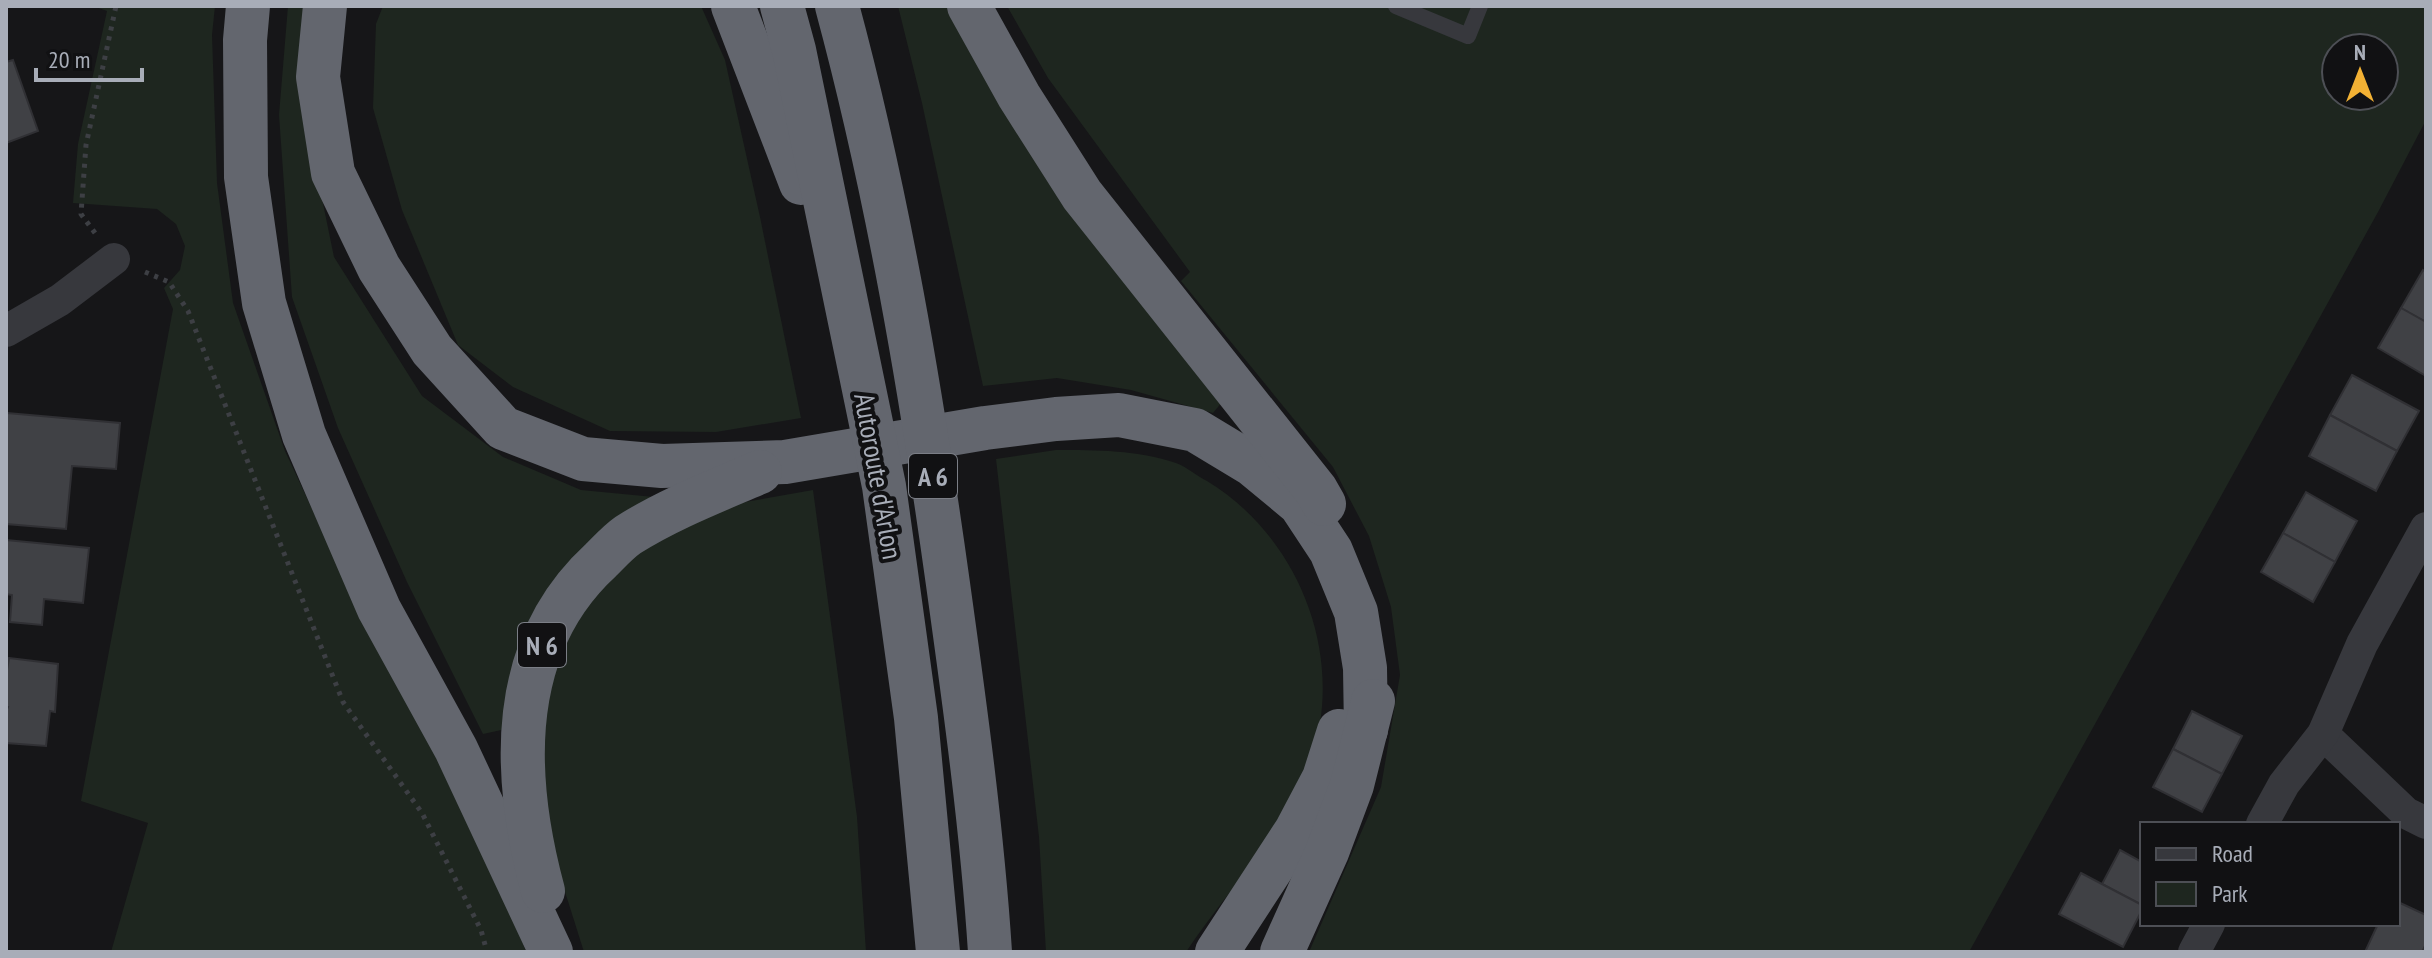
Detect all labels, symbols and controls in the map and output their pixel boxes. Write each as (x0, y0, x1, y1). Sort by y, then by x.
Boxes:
scale bar (36, 32, 142, 82)
north arrow (2320, 32, 2400, 112)
text: N (2354, 38, 2366, 66)
text: 20 m (48, 44, 90, 75)
street label: Autoroute d'Arlon (846, 390, 912, 562)
road number: A 6 (909, 454, 957, 498)
road number: N 6 (518, 623, 566, 667)
legend (2140, 822, 2400, 926)
text: Road (2212, 838, 2253, 869)
text: Park (2212, 878, 2248, 909)

